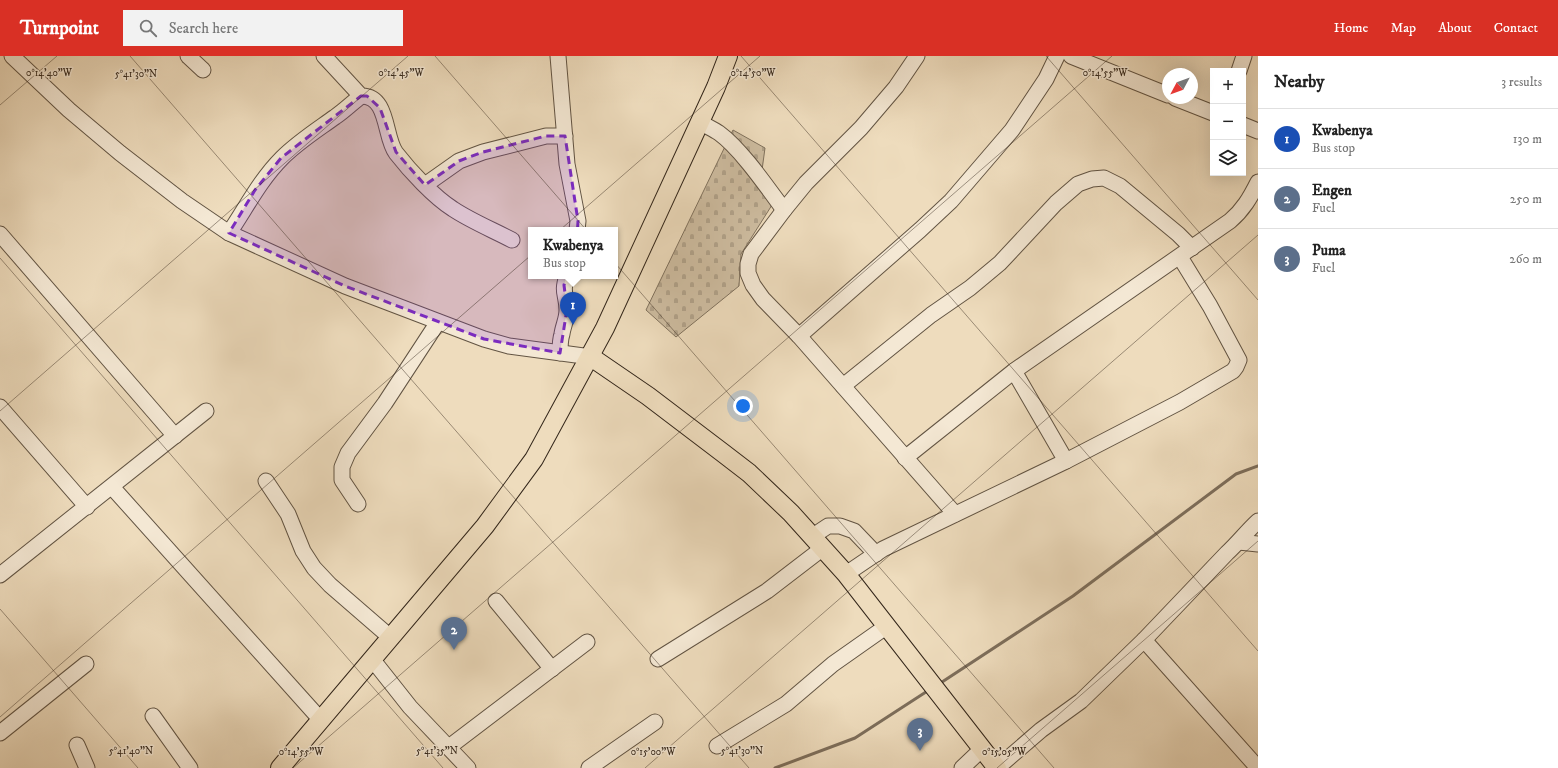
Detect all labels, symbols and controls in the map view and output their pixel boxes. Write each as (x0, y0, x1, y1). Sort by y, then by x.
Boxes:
search box (123, 10, 403, 46)
text: Turnpoint (20, 17, 99, 40)
icon: search (137, 17, 159, 39)
text: Search here (169, 19, 238, 38)
text: Home (1334, 19, 1368, 37)
text: Map (1390, 19, 1416, 37)
text: About (1438, 19, 1472, 37)
text: Contact (1494, 19, 1538, 37)
text: 0°14'40"W (26, 67, 73, 79)
text: 0°14'45"W (378, 67, 425, 79)
text: 0°14'50"W (730, 67, 776, 79)
text: 0°14'55"W (1083, 67, 1128, 79)
text: 5°41'30"N (115, 68, 157, 80)
north arrow (1162, 68, 1198, 104)
map controls (1210, 68, 1246, 176)
button: + (1210, 68, 1246, 104)
text: Nearby (1274, 71, 1324, 93)
text: 3 results (1501, 74, 1542, 90)
button: − (1210, 104, 1246, 140)
text: Kwabenya (1312, 121, 1373, 140)
text: 1 (1285, 131, 1289, 147)
text: 130 m (1513, 131, 1542, 147)
button: layers (1210, 140, 1246, 176)
text: Bus stop (1312, 140, 1355, 156)
text: Engen (1312, 181, 1352, 200)
text: 2 (1284, 191, 1290, 207)
text: 250 m (1510, 191, 1542, 207)
text: Fuel (1312, 200, 1335, 216)
popup (528, 227, 618, 279)
text: Kwabenya (543, 236, 603, 255)
text: Puma (1312, 241, 1346, 260)
text: 3 (1285, 251, 1289, 267)
text: 260 m (1509, 251, 1542, 267)
text: Bus stop (543, 255, 586, 271)
text: Fuel (1312, 260, 1335, 276)
pin: 1 (560, 292, 586, 325)
your location (733, 396, 753, 416)
pin: 2 (441, 617, 467, 650)
pin: 3 (907, 718, 933, 751)
text: 5°41'40"N (109, 745, 153, 757)
text: 5°41'35"N (416, 745, 458, 757)
text: 5°41'30"N (721, 745, 763, 757)
text: 0°14'55"W (279, 746, 324, 758)
text: 0°15'00"W (631, 746, 676, 758)
text: 0°15'05"W (982, 746, 1027, 758)

